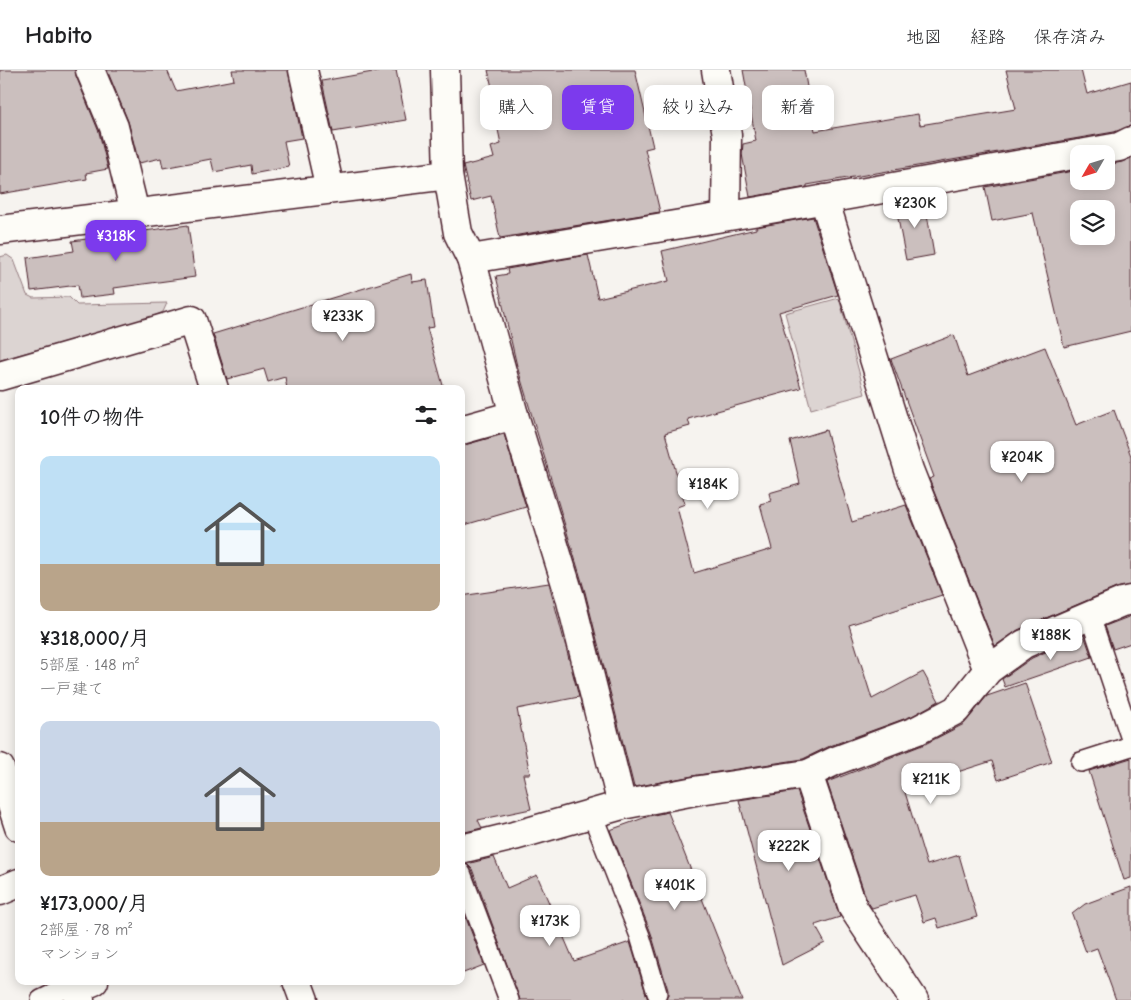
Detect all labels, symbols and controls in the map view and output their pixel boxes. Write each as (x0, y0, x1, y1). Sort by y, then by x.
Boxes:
text: Habito (25, 21, 92, 49)
text: 地図 (906, 27, 942, 48)
text: 経路 (970, 27, 1006, 48)
text: 保存済み (1034, 27, 1106, 48)
chip: 購入 (480, 85, 552, 130)
chip: 賃貸 (562, 85, 634, 130)
chip: 絞り込み (644, 85, 752, 130)
chip: 新着 (762, 85, 834, 130)
north arrow (1070, 145, 1115, 190)
map controls (1070, 145, 1115, 245)
pin: ¥230K (880, 186, 950, 229)
text: ¥230K (894, 194, 936, 212)
button: layers (1070, 200, 1115, 245)
pin: ¥318K (81, 220, 151, 262)
text: ¥318K (96, 227, 136, 245)
pin: ¥233K (308, 300, 378, 342)
text: ¥233K (323, 307, 363, 325)
icon: filters (412, 401, 440, 429)
text: 10件の物件 (40, 405, 144, 429)
pin: ¥204K (987, 440, 1057, 483)
text: ¥204K (1001, 448, 1043, 466)
pin: ¥184K (673, 468, 743, 510)
text: ¥184K (689, 475, 727, 493)
icon: home (195, 489, 285, 579)
pin: ¥188K (1016, 618, 1086, 661)
text: ¥318,000/月 (40, 626, 150, 650)
text: ¥188K (1031, 626, 1071, 644)
text: 5部屋 · 148 m² (40, 656, 139, 674)
text: 一戸建て (40, 680, 104, 698)
icon: home (195, 754, 285, 844)
pin: ¥211K (896, 762, 966, 805)
text: ¥211K (912, 770, 950, 788)
pin: ¥222K (754, 830, 824, 872)
text: ¥222K (769, 837, 809, 855)
pin: ¥401K (640, 868, 710, 911)
text: ¥401K (655, 876, 695, 894)
text: ¥173,000/月 (40, 891, 149, 915)
pin: ¥173K (515, 904, 585, 947)
text: ¥173K (531, 912, 569, 930)
text: 2部屋 · 78 m² (40, 921, 132, 939)
text: マンション (40, 945, 119, 963)

